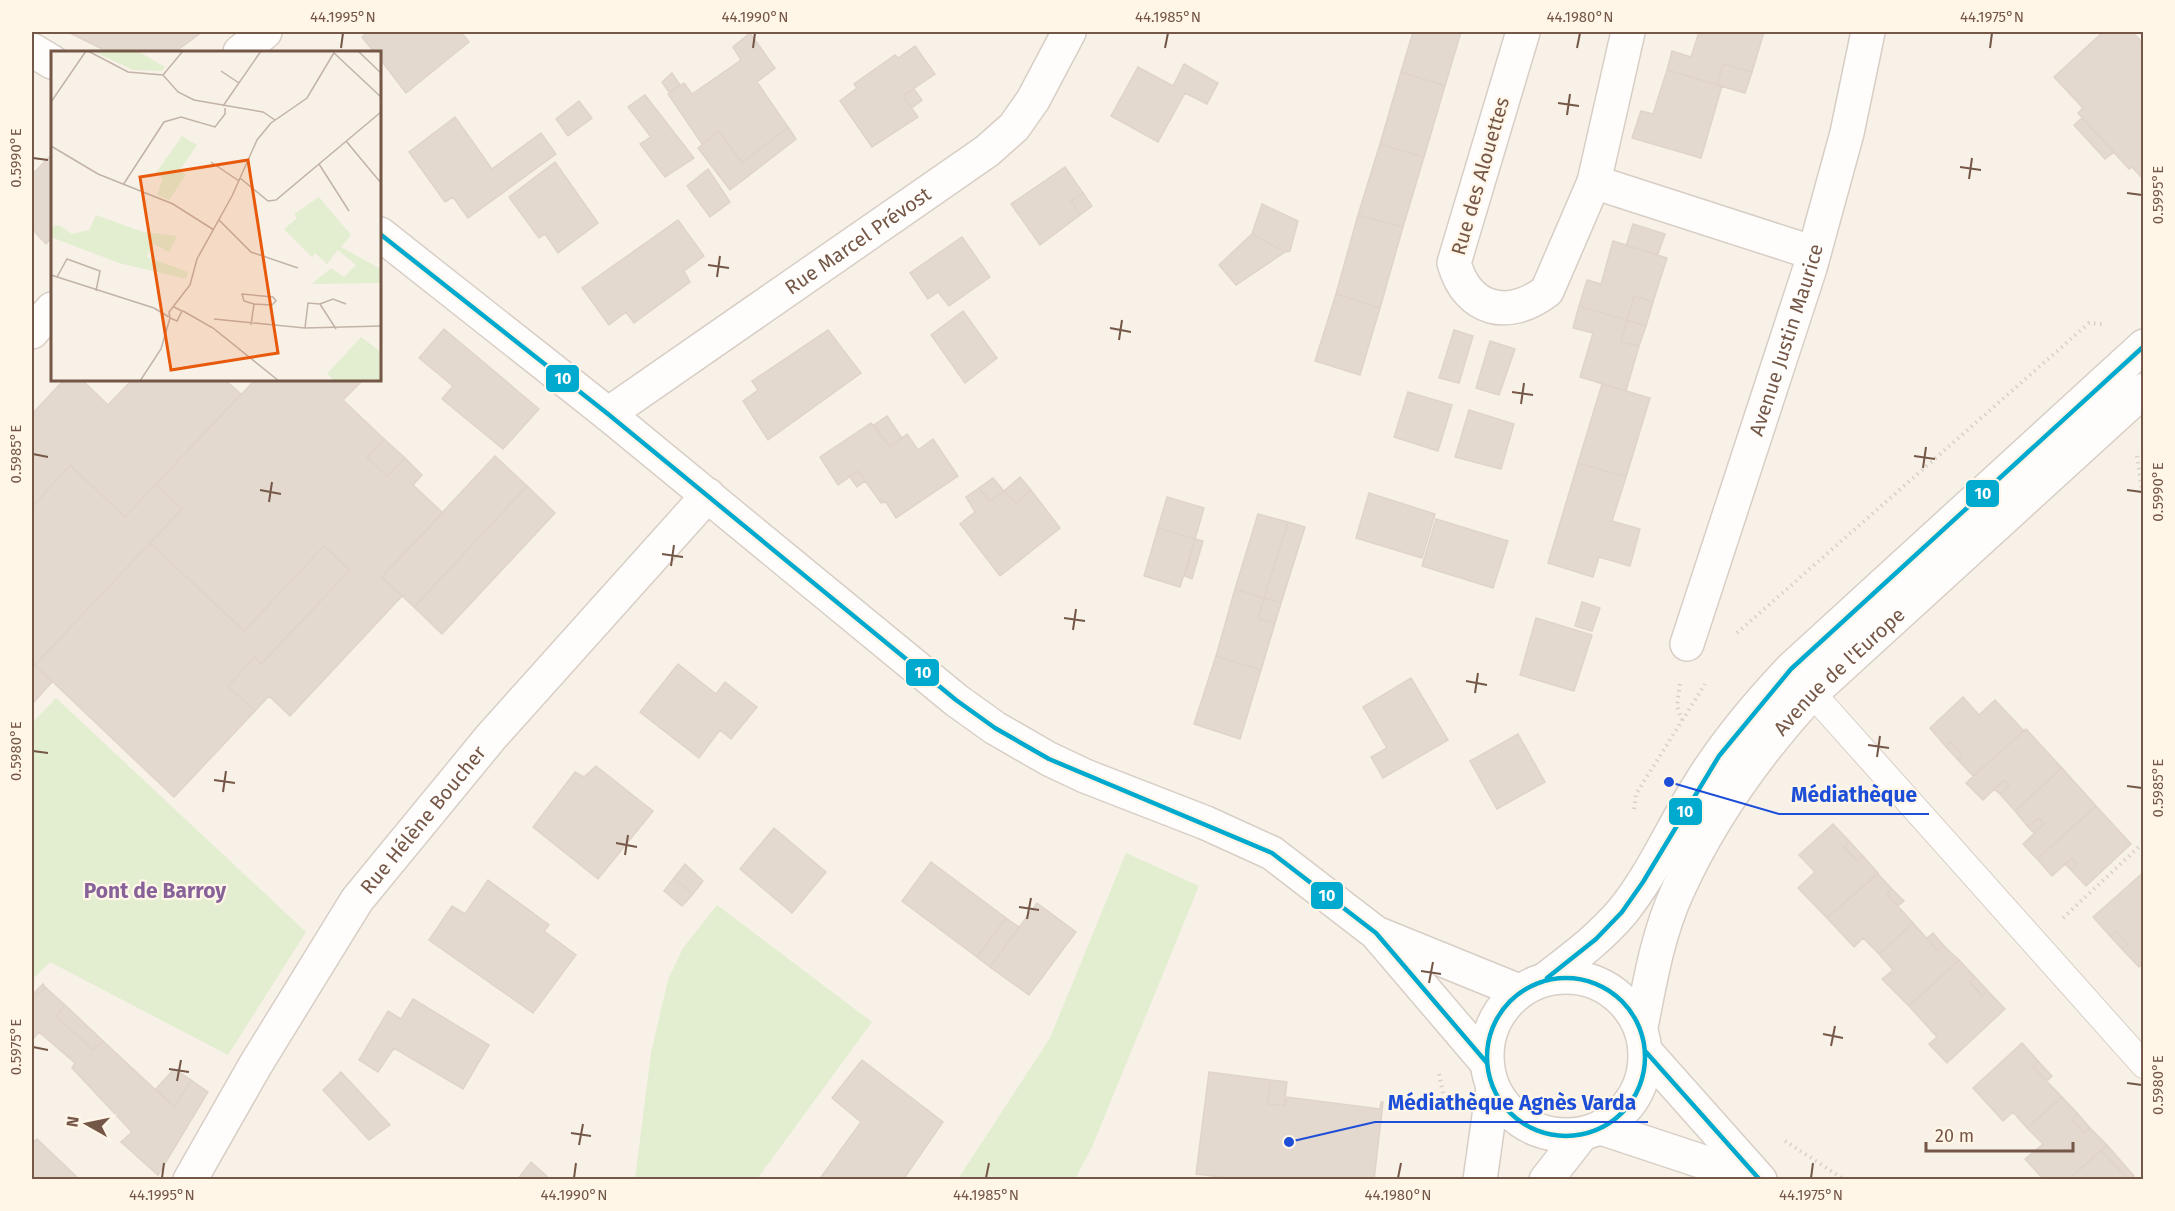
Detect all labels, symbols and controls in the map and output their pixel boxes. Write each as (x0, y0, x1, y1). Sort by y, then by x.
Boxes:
text: 44.1995°N (310, 8, 376, 26)
text: 44.1990°N (722, 8, 788, 26)
text: 44.1985°N (1135, 8, 1201, 26)
text: 44.1980°N (1546, 8, 1614, 26)
text: 44.1975°N (1960, 8, 2024, 26)
inset map (51, 51, 381, 381)
street label: Rue des Alouettes (1446, 94, 1514, 258)
text: 0.5990°E (7, 128, 25, 188)
text: 0.5995°E (2149, 166, 2167, 224)
street label: Rue Marcel Prévost (780, 181, 936, 300)
street label: Avenue Justin Maurice (1744, 241, 1828, 439)
line badge: 10 (545, 364, 580, 393)
text: 10 (555, 369, 571, 388)
text: 0.5985°E (7, 425, 25, 483)
text: 0.5990°E (2149, 462, 2167, 522)
line badge: 10 (1965, 479, 2000, 508)
text: 10 (1975, 484, 1991, 503)
street label: Avenue de l'Europe (1768, 602, 1910, 740)
line badge: 10 (905, 658, 940, 687)
text: 10 (915, 663, 931, 682)
text: 0.5980°E (7, 721, 25, 781)
street label: Rue Hélène Boucher (355, 741, 491, 899)
text: 0.5985°E (2149, 759, 2167, 817)
callout: Médiathèque (1779, 775, 1929, 814)
text: Médiathèque (1791, 782, 1917, 808)
line badge: 10 (1668, 797, 1703, 826)
text: 10 (1677, 802, 1693, 821)
district label: Pont de Barroy (84, 878, 226, 904)
line badge: 10 (1310, 881, 1344, 910)
text: 10 (1319, 886, 1335, 905)
text: 0.5975°E (7, 1019, 25, 1075)
text: 0.5980°E (2149, 1055, 2167, 1115)
callout: Médiathèque Agnès Varda (1375, 1083, 1648, 1122)
text: Médiathèque Agnès Varda (1388, 1090, 1636, 1116)
north arrow (57, 1094, 117, 1154)
text: N (62, 1115, 83, 1128)
scale bar (1926, 1115, 2073, 1153)
text: 20 m (1935, 1125, 1974, 1147)
text: 44.1995°N (129, 1186, 195, 1204)
text: 44.1990°N (541, 1186, 607, 1204)
text: 44.1985°N (953, 1186, 1019, 1204)
text: 44.1980°N (1364, 1186, 1432, 1204)
text: 44.1975°N (1779, 1186, 1843, 1204)

